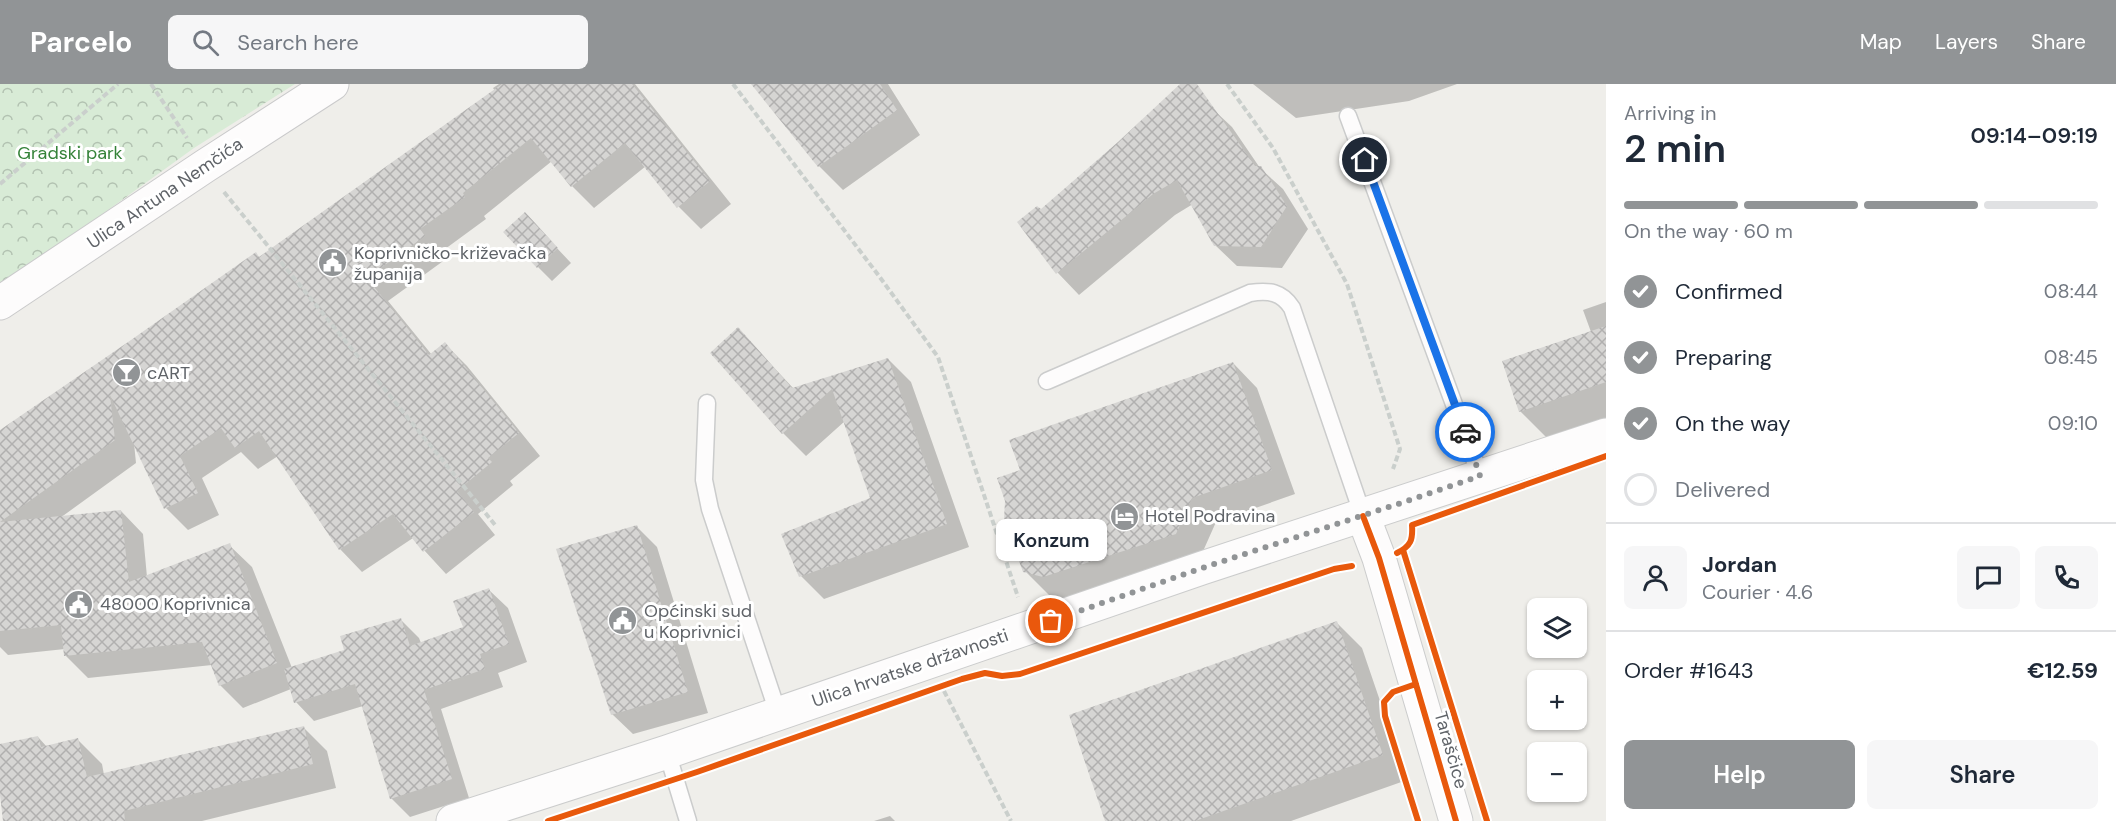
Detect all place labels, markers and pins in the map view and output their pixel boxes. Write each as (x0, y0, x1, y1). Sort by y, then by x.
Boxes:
pin (1339, 134, 1390, 185)
place label: Koprivničko-križevačka županija (354, 241, 546, 286)
public building icon: Koprivničko-križevačka županija (317, 247, 349, 279)
bar icon: cART (110, 357, 142, 389)
place label: cART (147, 361, 190, 385)
hotel icon: Hotel Podravina (1108, 500, 1140, 532)
place label: Hotel Podravina (1145, 504, 1275, 528)
callout: Konzum (996, 519, 1106, 561)
public building icon: 48000 Koprivnica (63, 588, 95, 620)
place label: 48000 Koprivnica (100, 592, 251, 616)
pin (1025, 595, 1076, 646)
place label: Općinski sud u Koprivnici (644, 599, 752, 644)
public building icon: Općinski sud u Koprivnici (607, 605, 639, 637)

